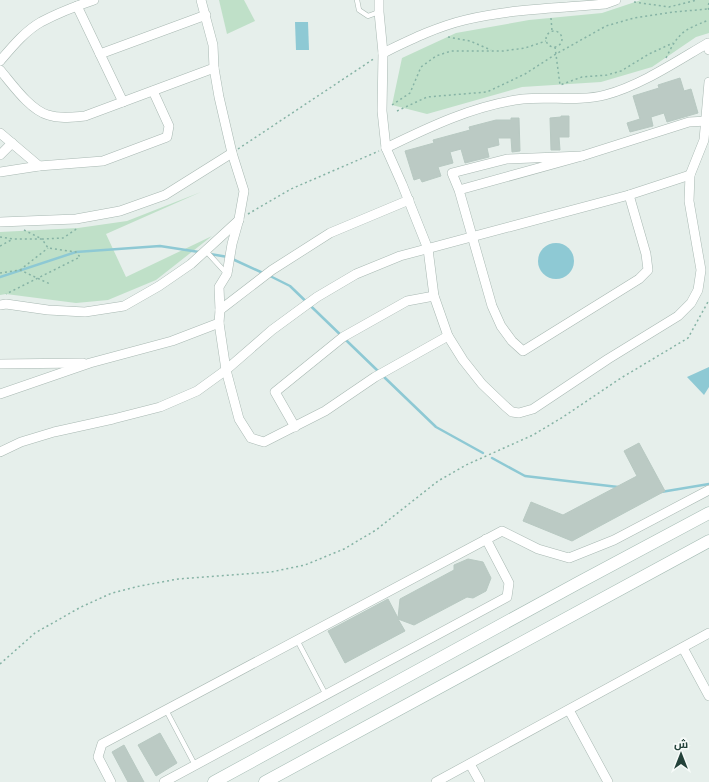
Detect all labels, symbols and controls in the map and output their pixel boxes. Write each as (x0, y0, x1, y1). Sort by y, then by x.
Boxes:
north arrow (661, 734, 701, 774)
text: ش (674, 737, 688, 751)

